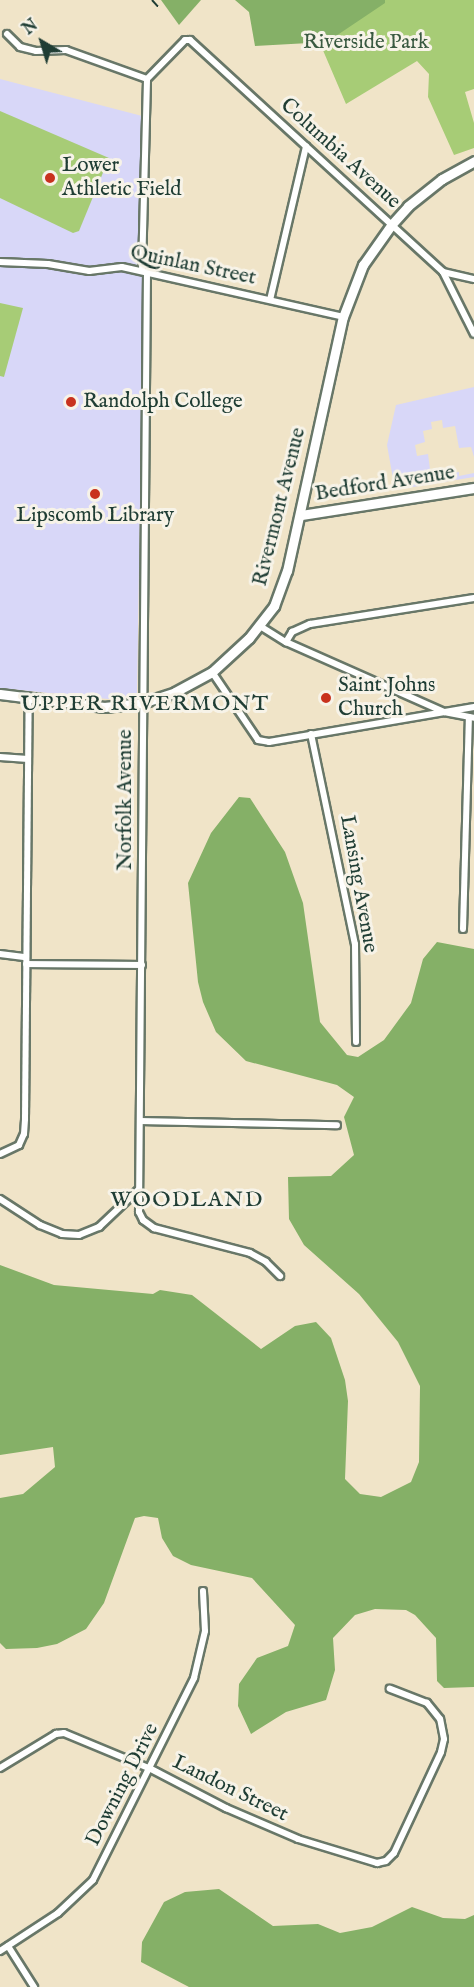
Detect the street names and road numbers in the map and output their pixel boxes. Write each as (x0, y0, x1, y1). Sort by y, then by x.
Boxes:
street label: Columbia Avenue (275, 93, 405, 215)
street label: Quinlan Street (128, 240, 258, 292)
street label: Rivermont Avenue (248, 425, 312, 589)
street label: Bedford Avenue (313, 461, 457, 507)
street label: Norfolk Avenue (113, 729, 139, 871)
street label: Lansing Avenue (333, 813, 383, 955)
street label: Downing Drive (81, 1719, 165, 1851)
street label: Landon Street (168, 1750, 292, 1828)

